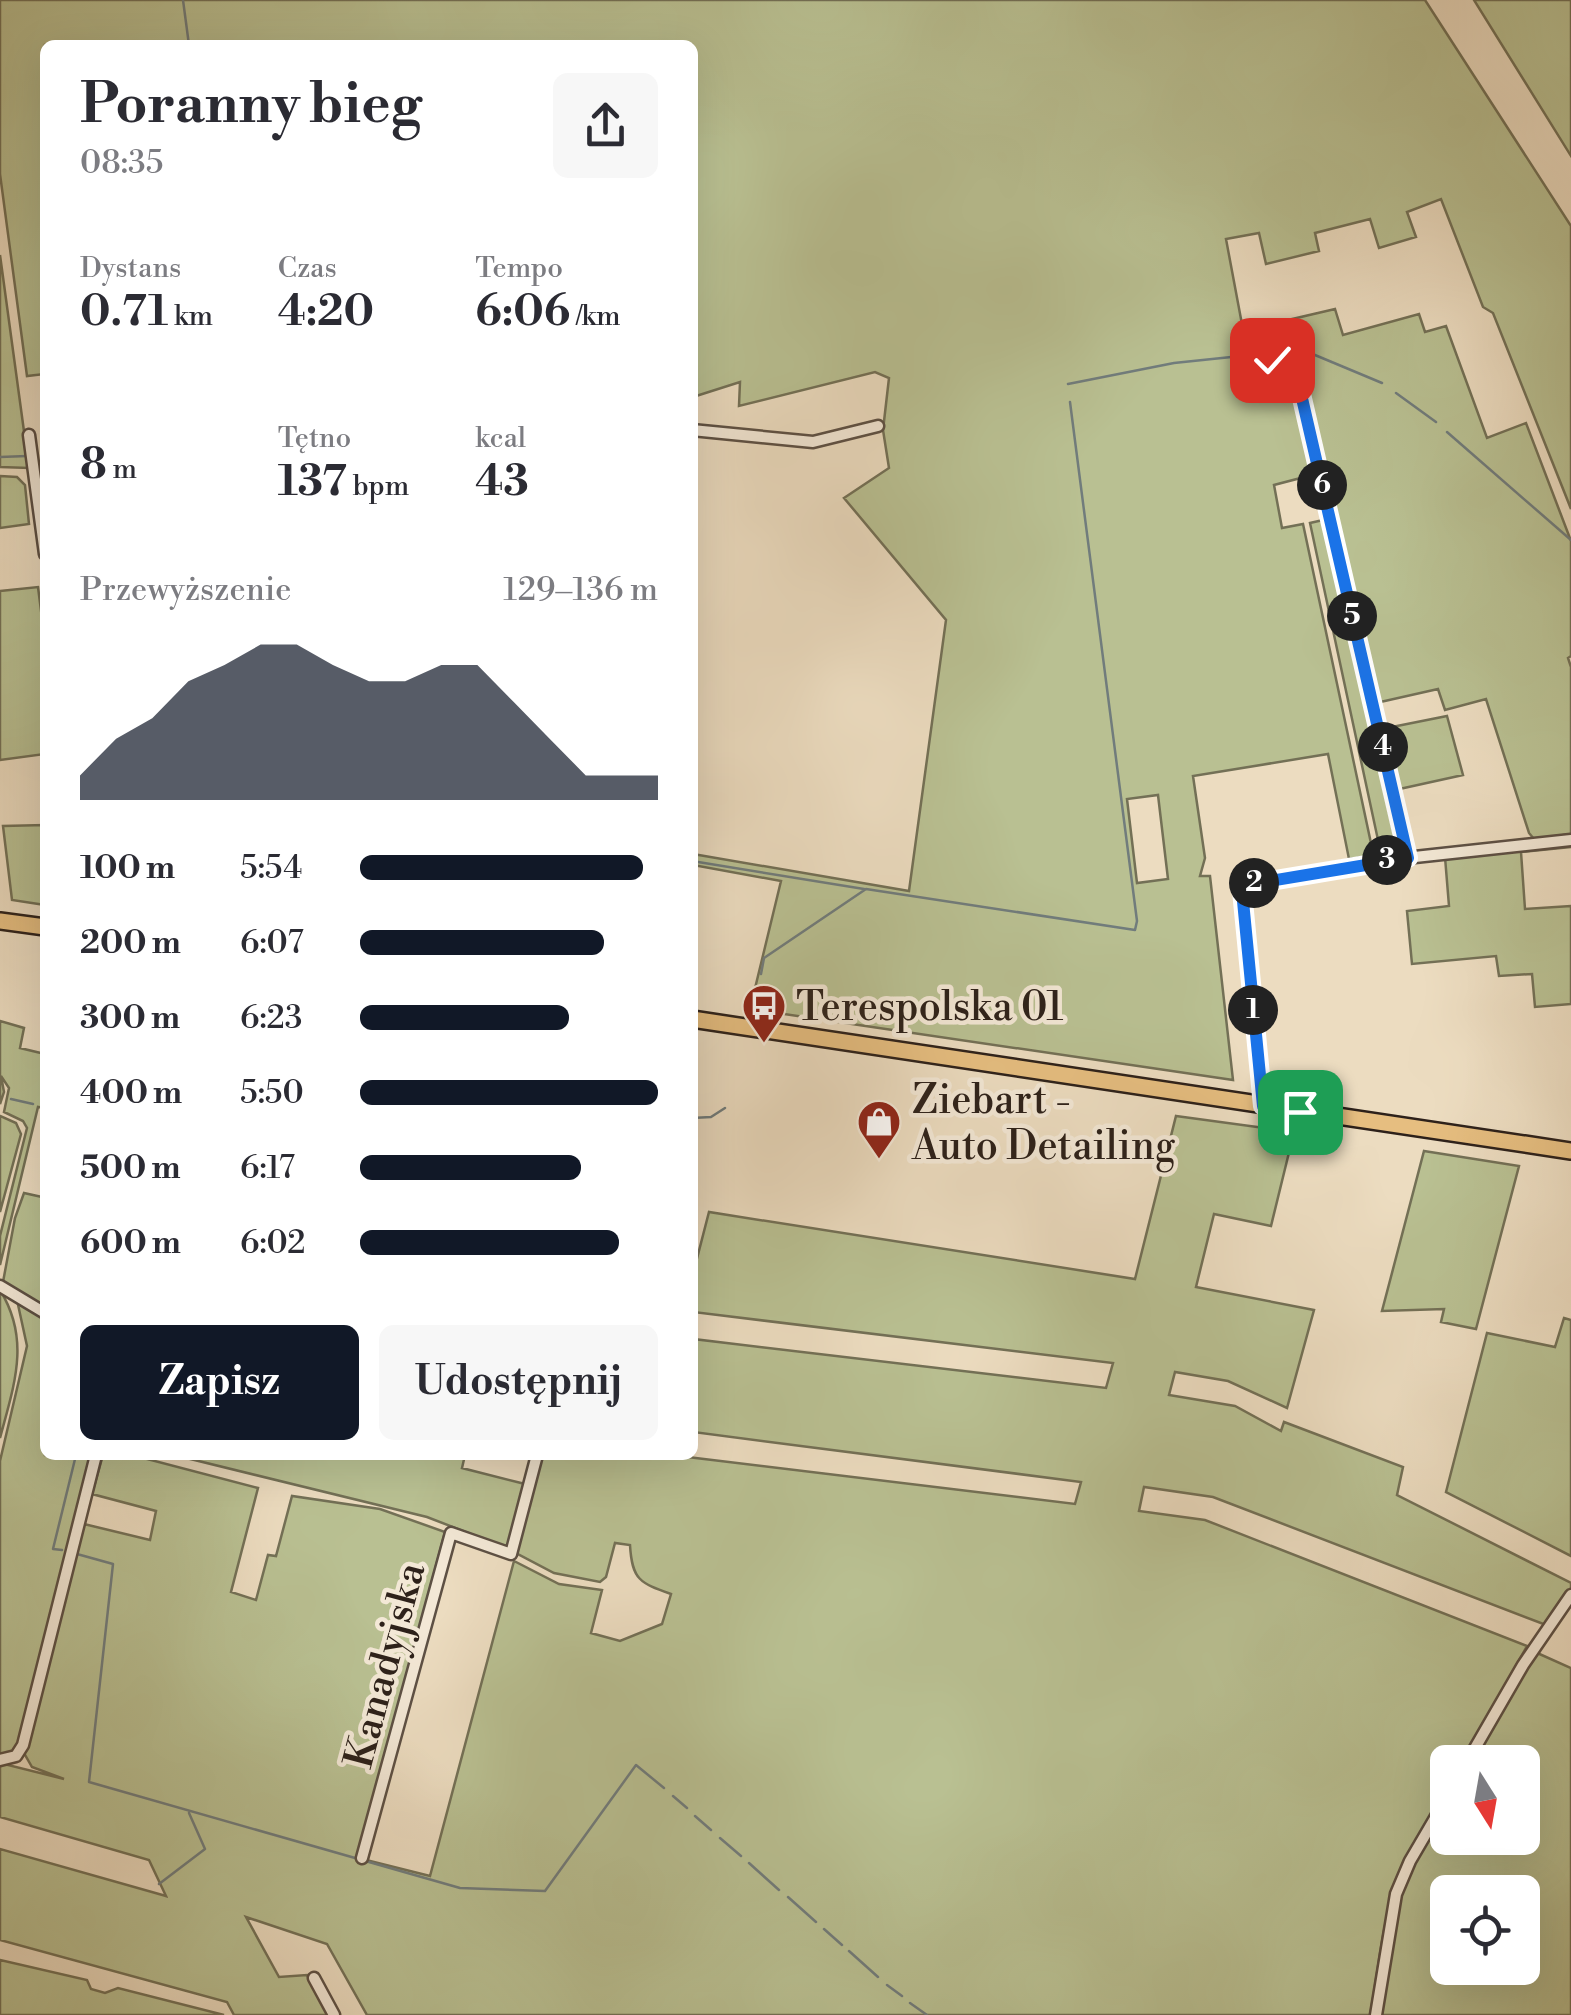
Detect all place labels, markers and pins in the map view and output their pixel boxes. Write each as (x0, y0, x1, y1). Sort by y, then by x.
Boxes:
pin (1230, 318, 1315, 403)
pin: 6 (1297, 460, 1347, 510)
pin: 5 (1327, 591, 1377, 641)
pin: 4 (1358, 722, 1408, 772)
pin: 3 (1362, 835, 1412, 885)
pin: 2 (1229, 858, 1279, 908)
bus stop icon: Terespolska 01 (741, 983, 787, 1044)
place label: Terespolska 01 (796, 983, 1063, 1033)
pin: 1 (1228, 985, 1278, 1035)
pin (1258, 1070, 1343, 1155)
place label: Ziebart - Auto Detailing (911, 1076, 1176, 1173)
shop icon: Ziebart - Auto Detailing (856, 1099, 902, 1160)

